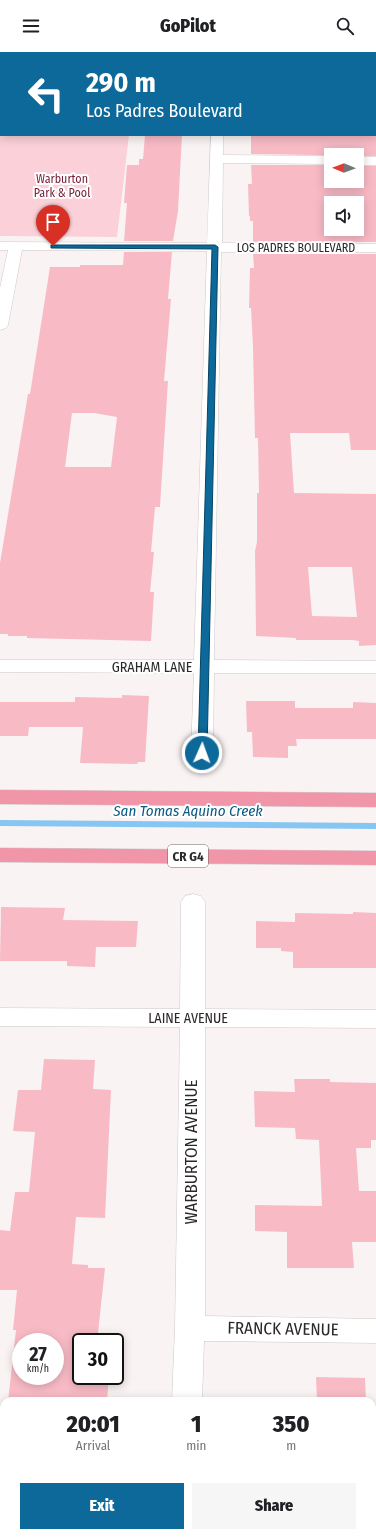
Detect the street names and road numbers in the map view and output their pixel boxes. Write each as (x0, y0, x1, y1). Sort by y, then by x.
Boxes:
street label: LOS PADRES BOULEVARD (237, 241, 355, 255)
street label: GRAHAM LANE (112, 659, 193, 676)
road number: CR G4 (168, 845, 208, 867)
street label: LAINE AVENUE (148, 1010, 228, 1027)
street label: WARBURTON AVENUE (181, 1079, 202, 1225)
street label: FRANCK AVENUE (227, 1318, 339, 1340)

